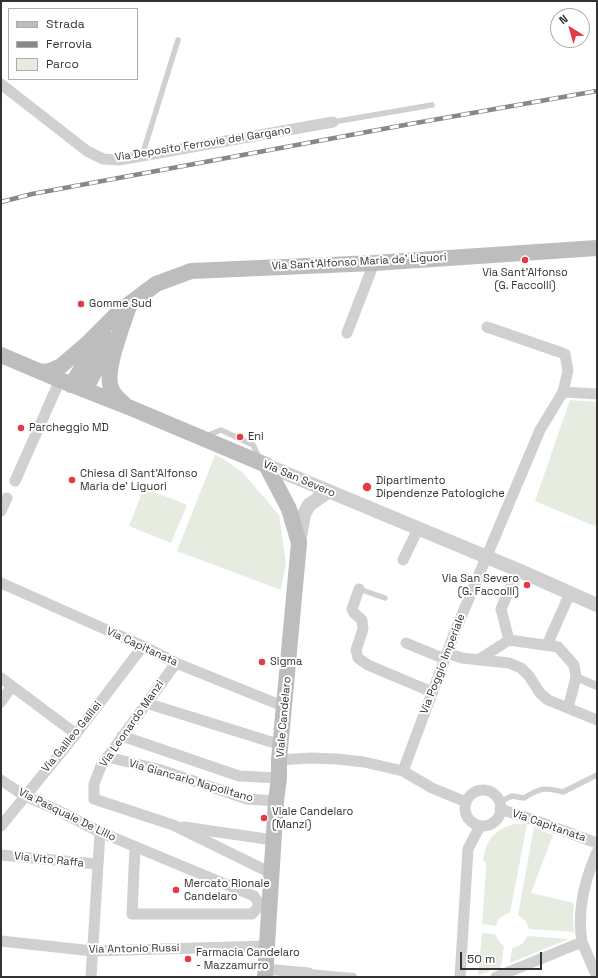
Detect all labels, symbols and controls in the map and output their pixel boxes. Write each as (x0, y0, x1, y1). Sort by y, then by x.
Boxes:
legend (8, 8, 138, 80)
north arrow (550, 8, 590, 48)
text: N (556, 11, 571, 27)
text: Strada (46, 16, 85, 32)
text: Ferrovia (46, 36, 92, 52)
text: Parco (46, 56, 79, 72)
street label: Via Deposito Ferrovie del Gargano (114, 124, 292, 164)
street label: Via Sant'Alfonso Maria de' Liguori (271, 251, 447, 273)
marker: Via Sant'Alfonso (G. Faccolli) (520, 255, 530, 265)
place label: Via Sant'Alfonso (G. Faccolli) (482, 266, 568, 292)
place label: Gomme Sud (89, 297, 152, 311)
marker: Gomme Sud (76, 299, 86, 309)
place label: Parcheggio MD (29, 421, 109, 435)
marker: Parcheggio MD (16, 423, 26, 433)
place label: Eni (248, 430, 264, 444)
marker: Eni (235, 432, 245, 442)
street label: Via San Severo (261, 458, 337, 500)
place label: Chiesa di Sant'Alfonso Maria de' Liguori (80, 467, 197, 493)
place label: Dipartimento Dipendenze Patologiche (376, 474, 505, 500)
marker: Chiesa di Sant'Alfonso Maria de' Liguori (67, 475, 77, 485)
marker: Dipartimento Dipendenze Patologiche (361, 481, 373, 493)
place label: Via San Severo (G. Faccolli) (442, 572, 519, 598)
marker: Via San Severo (G. Faccolli) (522, 580, 532, 590)
street label: Via Poggio Imperiale (418, 612, 468, 716)
street label: Via Capitanata (104, 625, 180, 669)
place label: Sigma (270, 655, 302, 669)
marker: Sigma (257, 657, 267, 667)
street label: Viale Candelaro (274, 676, 294, 758)
street label: Via Leonardo Manzi (97, 678, 167, 770)
street label: Via Galileo Galilei (39, 699, 105, 775)
street label: Via Giancarlo Napolitano (127, 757, 255, 805)
street label: Via Pasquale De Lillo (16, 786, 118, 844)
place label: Viale Candelaro (Manzi) (272, 805, 353, 831)
street label: Via Capitanata (510, 807, 588, 845)
marker: Viale Candelaro (Manzi) (259, 813, 269, 823)
street label: Via Vito Raffa (13, 850, 85, 870)
place label: Mercato Rionale Candelaro (184, 877, 270, 903)
marker: Mercato Rionale Candelaro (171, 885, 181, 895)
street label: Via Antonio Russi (88, 942, 180, 956)
scale bar (462, 944, 544, 970)
place label: Farmacia Candelaro - Mazzamurro (196, 946, 300, 972)
text: 50 m (467, 951, 495, 967)
marker: Farmacia Candelaro - Mazzamurro (183, 954, 193, 964)

